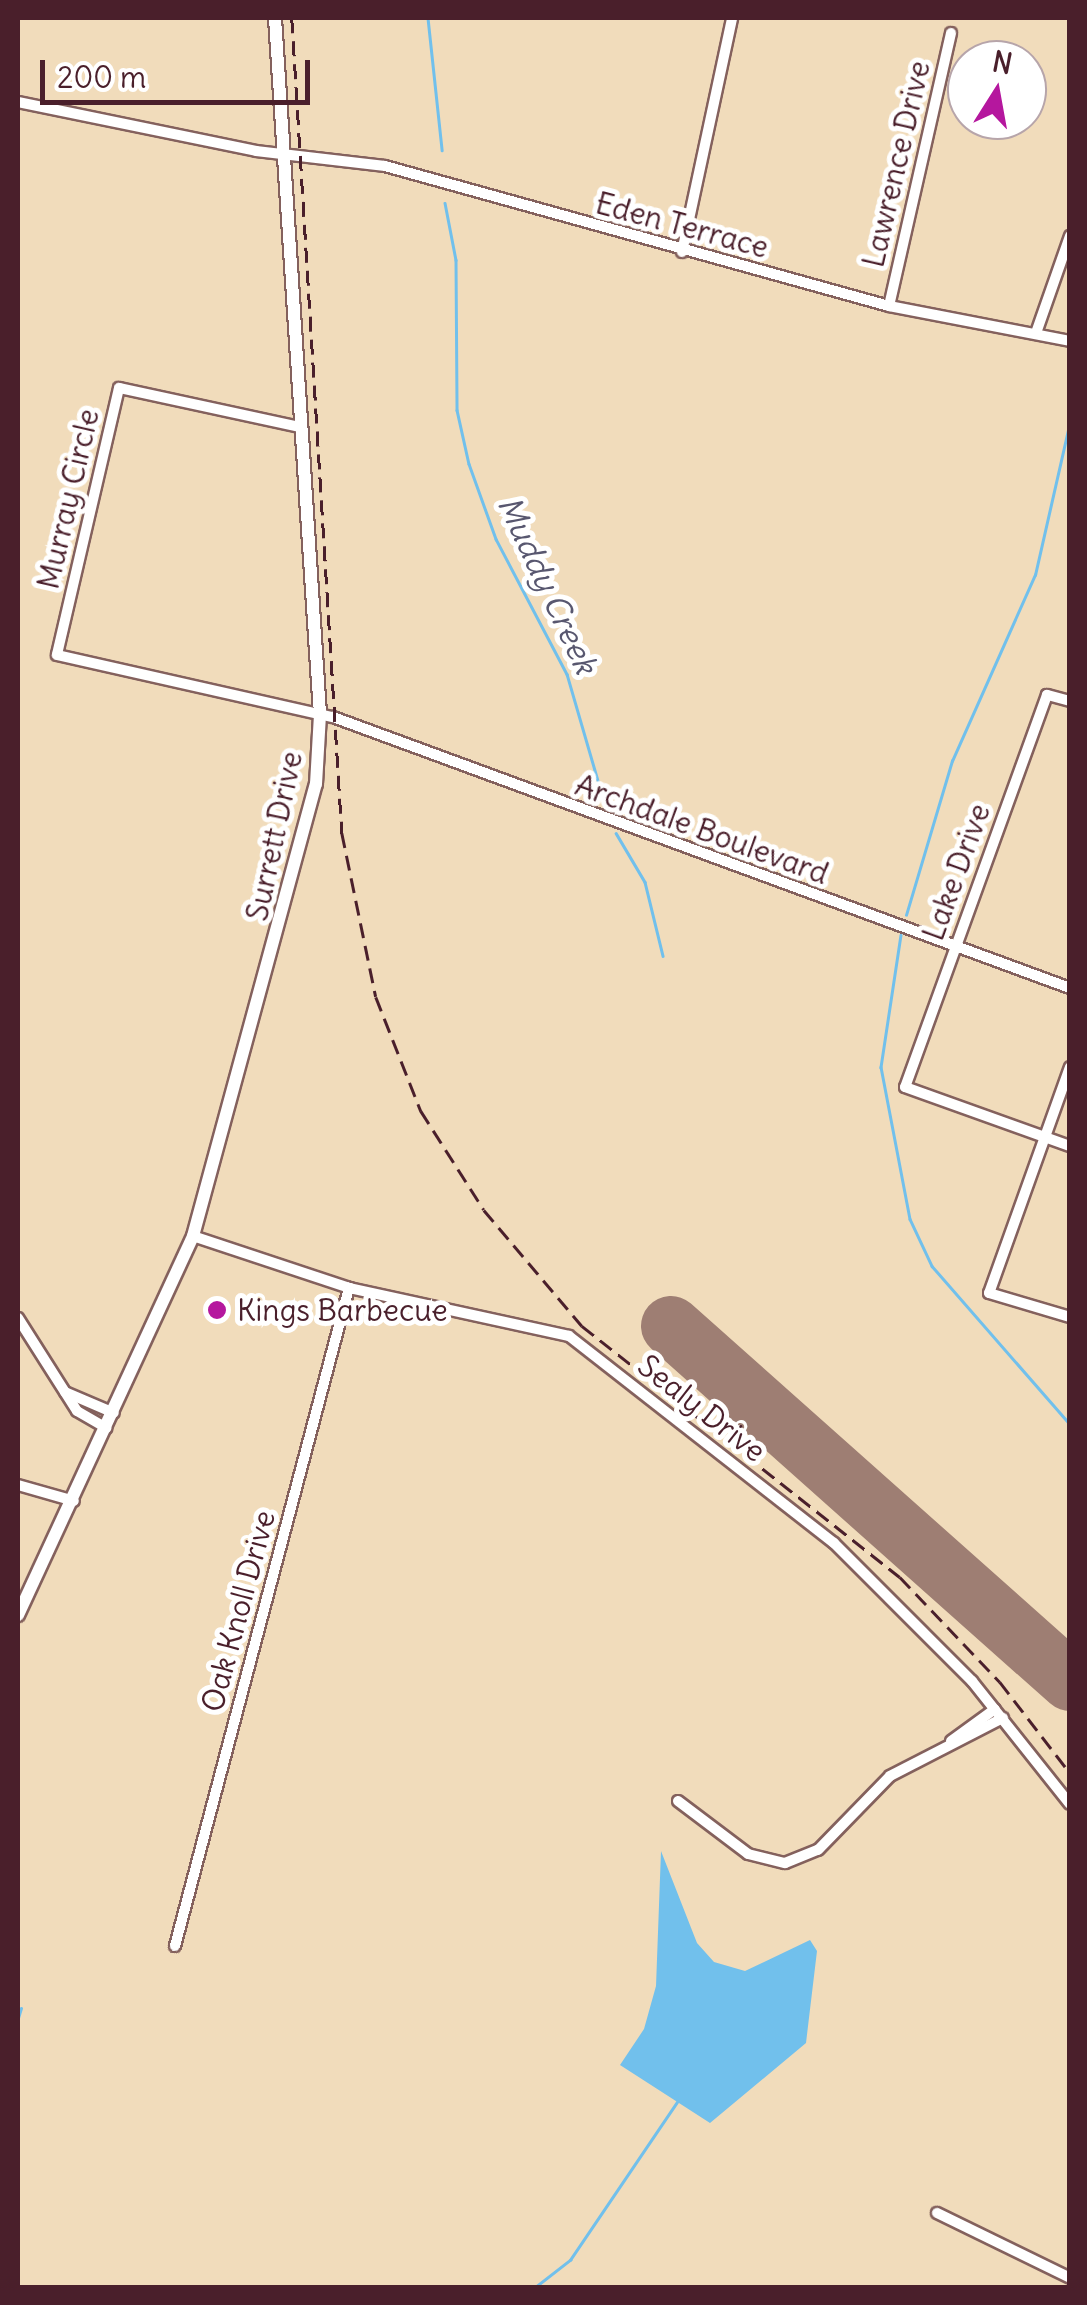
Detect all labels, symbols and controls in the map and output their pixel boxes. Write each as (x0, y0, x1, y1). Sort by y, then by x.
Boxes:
scale bar (45, 40, 315, 102)
north arrow (947, 40, 1047, 140)
text: N (989, 43, 1015, 82)
street label: Lawrence Drive (855, 57, 937, 271)
text: 200 m (57, 58, 146, 96)
street label: Eden Terrace (592, 185, 772, 265)
street label: Murray Circle (30, 406, 106, 592)
water label: Muddy Creek (489, 490, 605, 680)
street label: Surrett Drive (238, 748, 310, 924)
street label: Archdale Boulevard (571, 766, 833, 892)
street label: Lake Drive (915, 799, 997, 945)
place label: Kings Barbecue (237, 1292, 448, 1328)
marker: Kings Barbecue (206, 1299, 228, 1321)
street label: Sealy Drive (631, 1347, 773, 1469)
street label: Oak Knoll Drive (194, 1506, 282, 1716)

